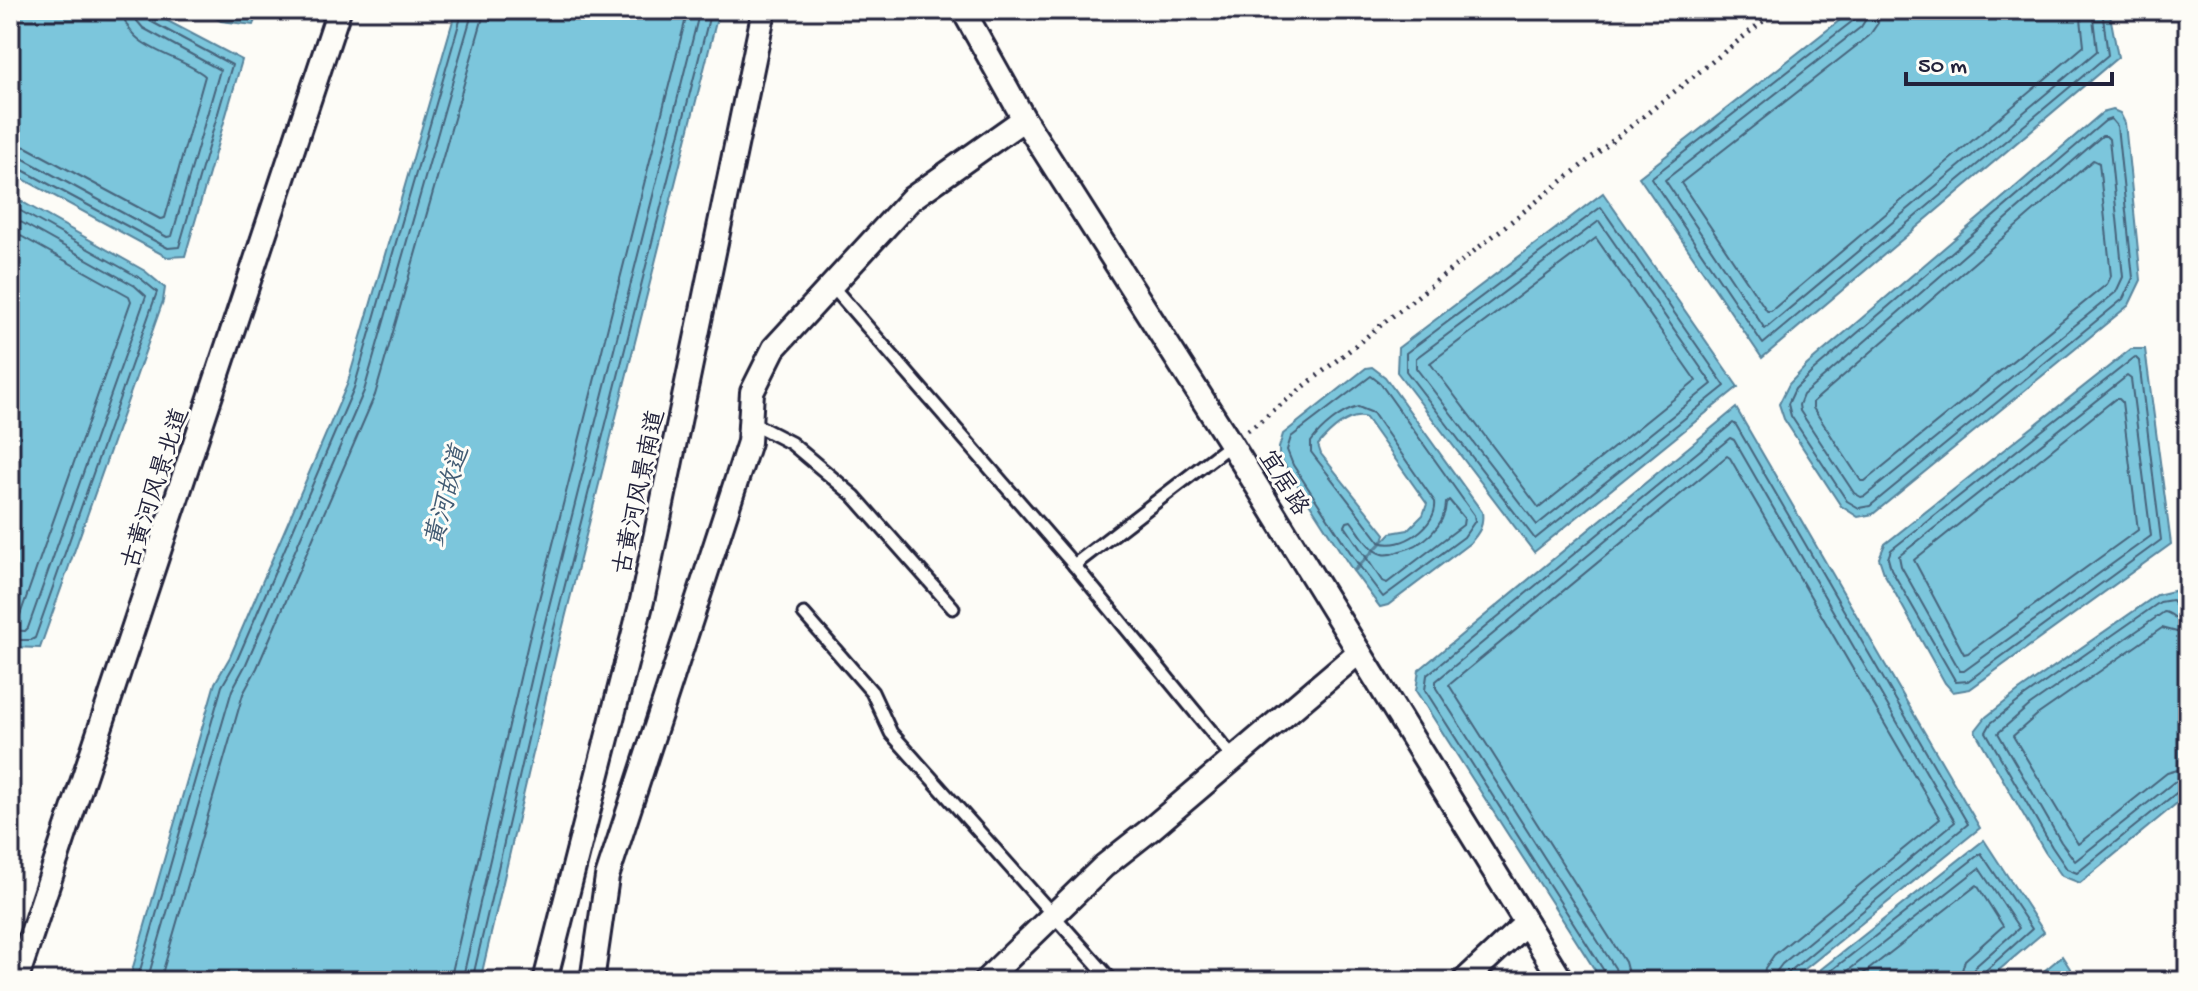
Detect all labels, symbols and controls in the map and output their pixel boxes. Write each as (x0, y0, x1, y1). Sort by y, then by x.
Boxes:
scale bar (1906, 36, 2112, 86)
text: 50 m (1918, 53, 1967, 82)
street label: 古黄河风景北道 (117, 404, 197, 573)
street label: 古黄河风景南道 (609, 407, 673, 578)
water label: 黄河故道 (419, 440, 478, 551)
street label: 宜居路 (1251, 445, 1315, 522)

